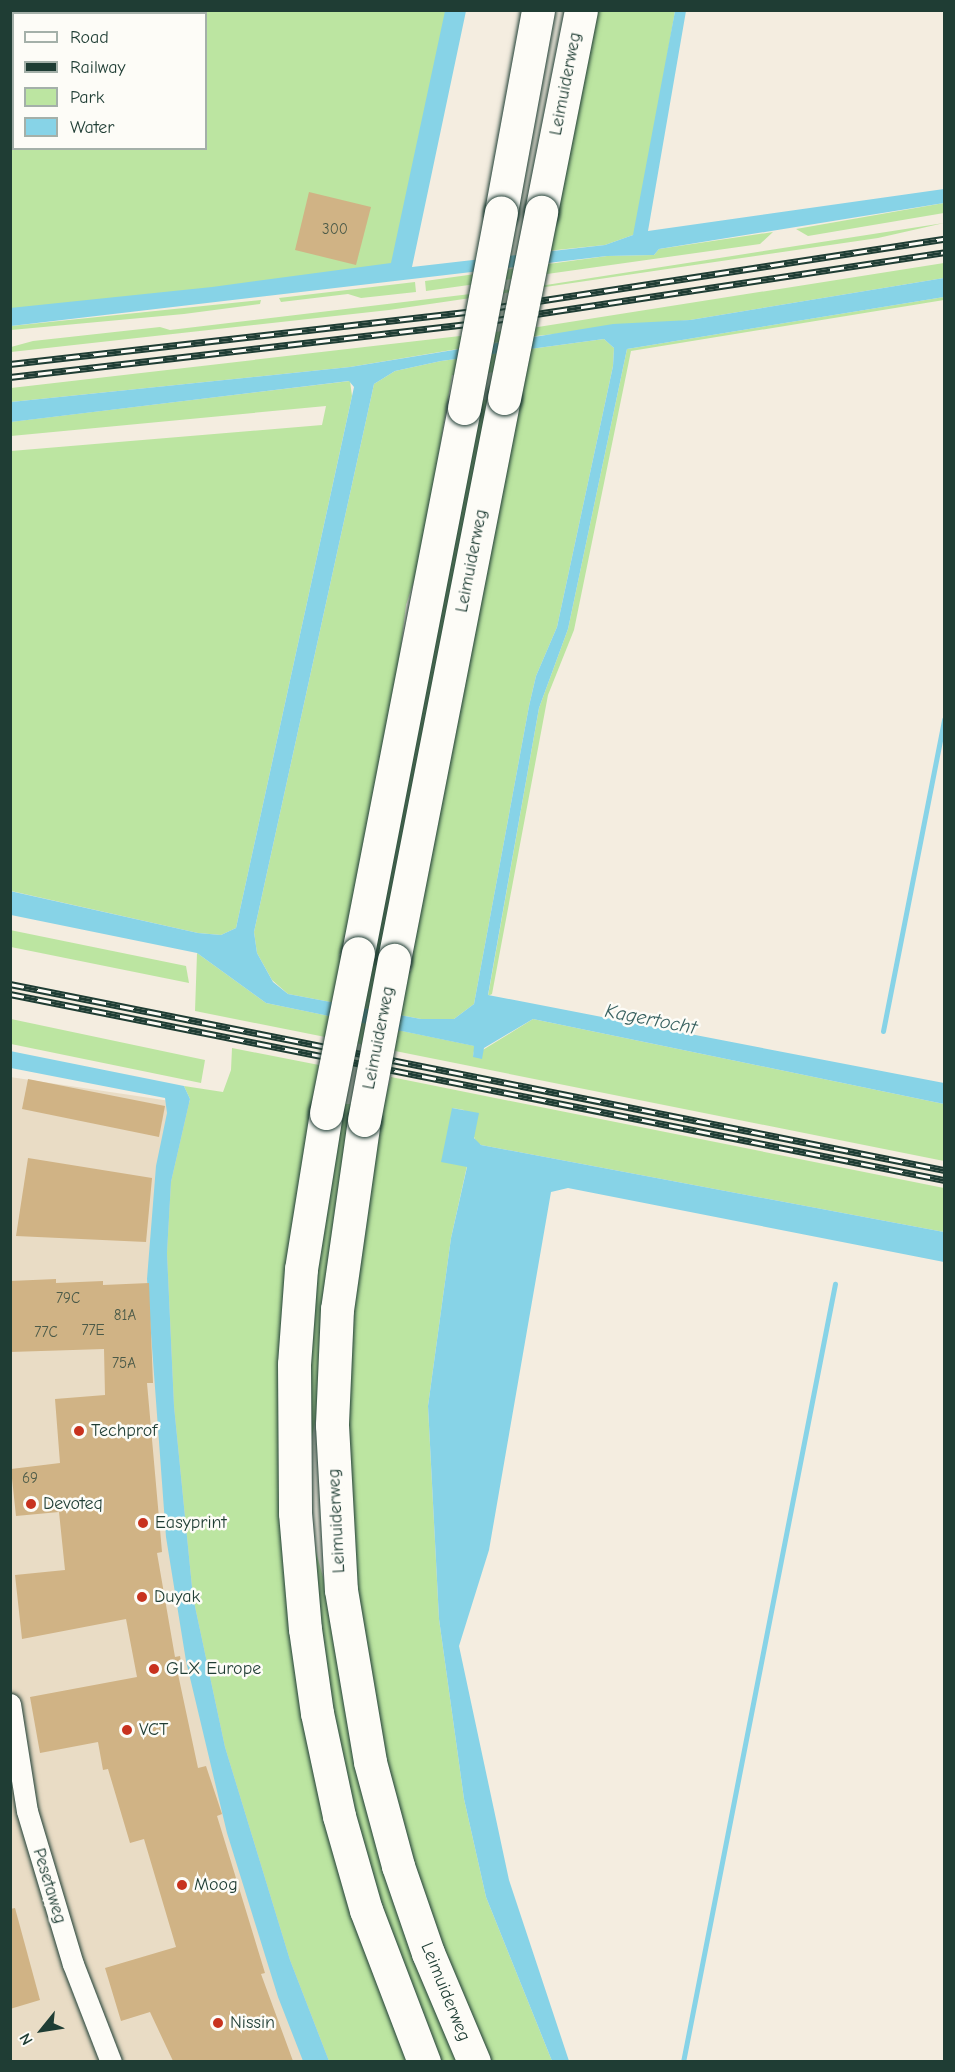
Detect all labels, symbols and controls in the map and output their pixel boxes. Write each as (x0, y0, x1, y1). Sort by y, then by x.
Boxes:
legend (12, 12, 207, 150)
text: Road (70, 27, 109, 48)
street label: Leimuiderweg (545, 31, 587, 137)
text: Railway (70, 57, 126, 78)
text: Park (70, 87, 104, 108)
text: Water (70, 117, 114, 138)
house number: 300 (322, 221, 348, 239)
street label: Leimuiderweg (451, 508, 493, 614)
street label: Leimuiderweg (358, 985, 400, 1091)
water label: Kagertocht (603, 998, 699, 1040)
house number: 79C (56, 1290, 80, 1308)
house number: 81A (114, 1307, 136, 1325)
house number: 77E (81, 1322, 105, 1340)
house number: 77C (34, 1324, 58, 1342)
house number: 75A (112, 1355, 136, 1373)
place label: Techprof (91, 1420, 157, 1442)
marker: Techprof (72, 1424, 86, 1438)
street label: Leimuiderweg (323, 1468, 351, 1574)
house number: 69 (22, 1470, 38, 1488)
place label: Devoteq (43, 1493, 103, 1515)
marker: Devoteq (24, 1497, 38, 1511)
place label: Easyprint (155, 1512, 227, 1534)
marker: Easyprint (136, 1516, 150, 1530)
place label: Duyak (154, 1586, 200, 1608)
marker: Duyak (135, 1590, 149, 1604)
place label: GLX Europe (166, 1658, 261, 1680)
marker: GLX Europe (147, 1662, 161, 1676)
place label: VCT (139, 1719, 168, 1741)
marker: VCT (120, 1723, 134, 1737)
street label: Pesetaweg (27, 1846, 71, 1926)
place label: Moog (194, 1874, 238, 1896)
marker: Moog (175, 1878, 189, 1892)
street label: Leimuiderweg (415, 1939, 475, 2045)
north arrow (12, 2000, 72, 2060)
place label: Nissin (230, 2012, 275, 2034)
marker: Nissin (211, 2016, 225, 2030)
text: N (16, 2030, 37, 2048)

